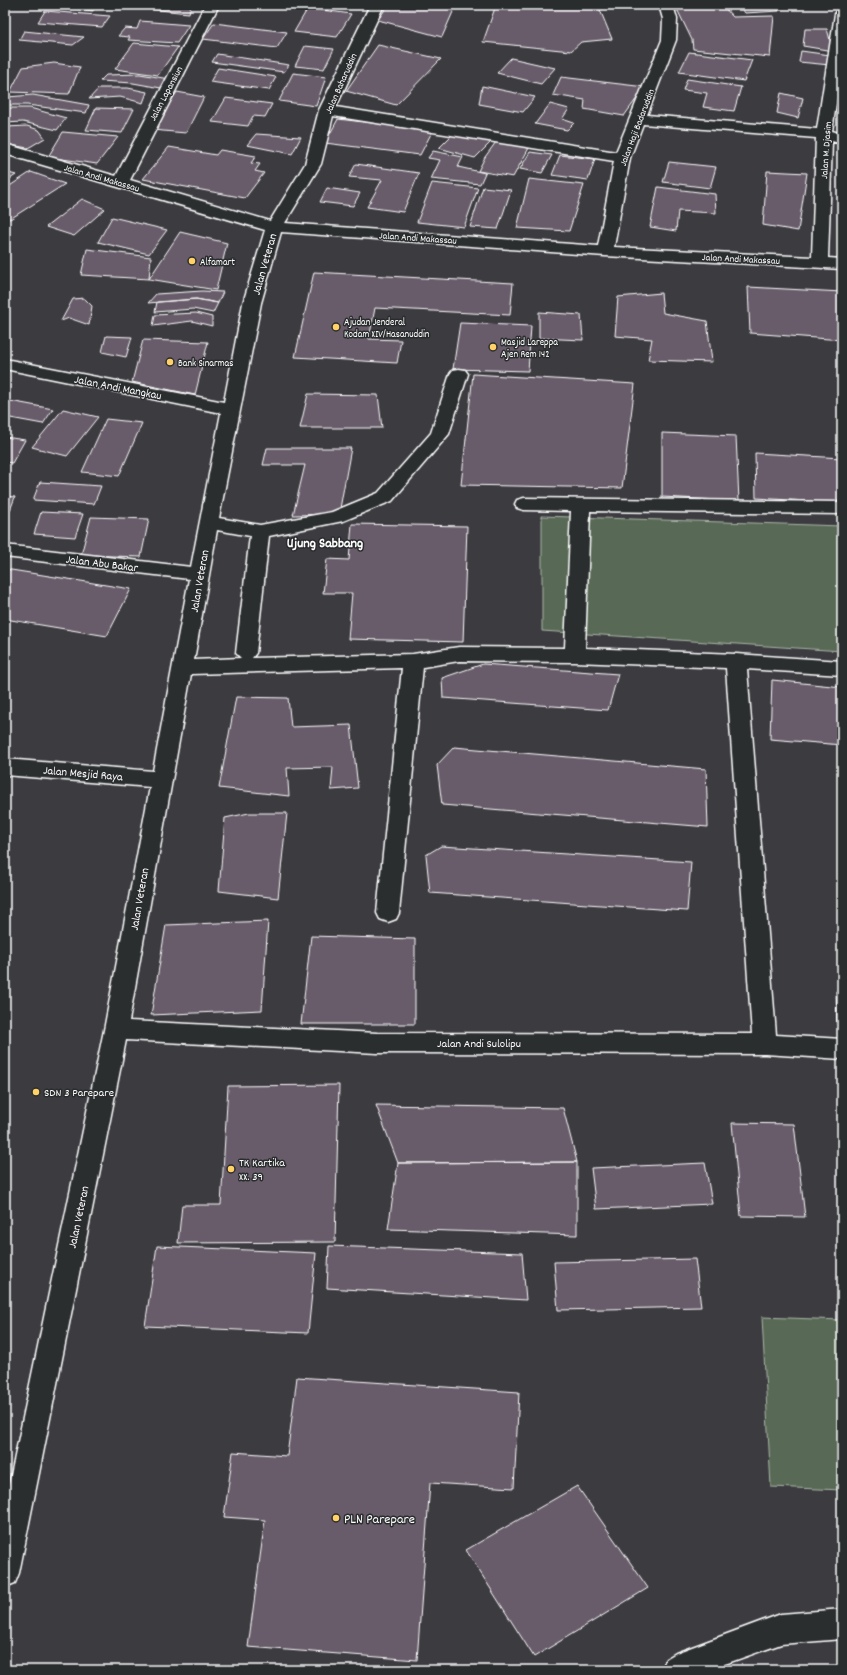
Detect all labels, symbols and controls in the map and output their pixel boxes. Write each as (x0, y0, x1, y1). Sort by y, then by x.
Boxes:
street label: Jalan Baharuddin (322, 51, 362, 116)
street label: Jalan Lapansiun (147, 64, 187, 124)
street label: Jalan Haji Badaruddin (617, 87, 659, 168)
street label: Jalan M. Djasim (818, 121, 836, 179)
street label: Jalan Andi Makassau (62, 161, 141, 196)
street label: Jalan Andi Makassau (378, 229, 457, 249)
street label: Jalan Veteran (249, 231, 282, 297)
street label: Jalan Andi Makassau (702, 251, 780, 269)
marker: Alfamart (187, 256, 197, 266)
place label: Alfamart (200, 256, 235, 270)
place label: Ajudan Jenderal Kodam XIV/Hasanuddin (344, 316, 430, 342)
marker: Ajudan Jenderal Kodam XIV/Hasanuddin (331, 322, 341, 332)
place label: Masjid Lareppa Ajen Rem 142 (501, 336, 558, 362)
marker: Masjid Lareppa Ajen Rem 142 (488, 342, 498, 352)
marker: Bank Sinarmas (165, 357, 175, 367)
place label: Bank Sinarmas (178, 357, 233, 371)
street label: Jalan Andi Mangkau (73, 372, 163, 405)
district label: Ujung Sabbang (287, 534, 363, 554)
street label: Jalan Veteran (187, 548, 214, 614)
street label: Jalan Abu Bakar (65, 552, 139, 577)
street label: Jalan Mesjid Raya (42, 763, 124, 786)
street label: Jalan Veteran (127, 866, 154, 932)
street label: Jalan Andi Sulolipu (437, 1036, 521, 1053)
place label: SDN 3 Parepare (44, 1085, 114, 1102)
marker: SDN 3 Parepare (31, 1087, 41, 1097)
place label: TK Kartika XX. 39 (239, 1155, 285, 1186)
marker: TK Kartika XX. 39 (226, 1164, 236, 1174)
street label: Jalan Veteran (65, 1184, 94, 1250)
place label: PLN Parepare (344, 1510, 415, 1530)
marker: PLN Parepare (331, 1513, 341, 1523)

